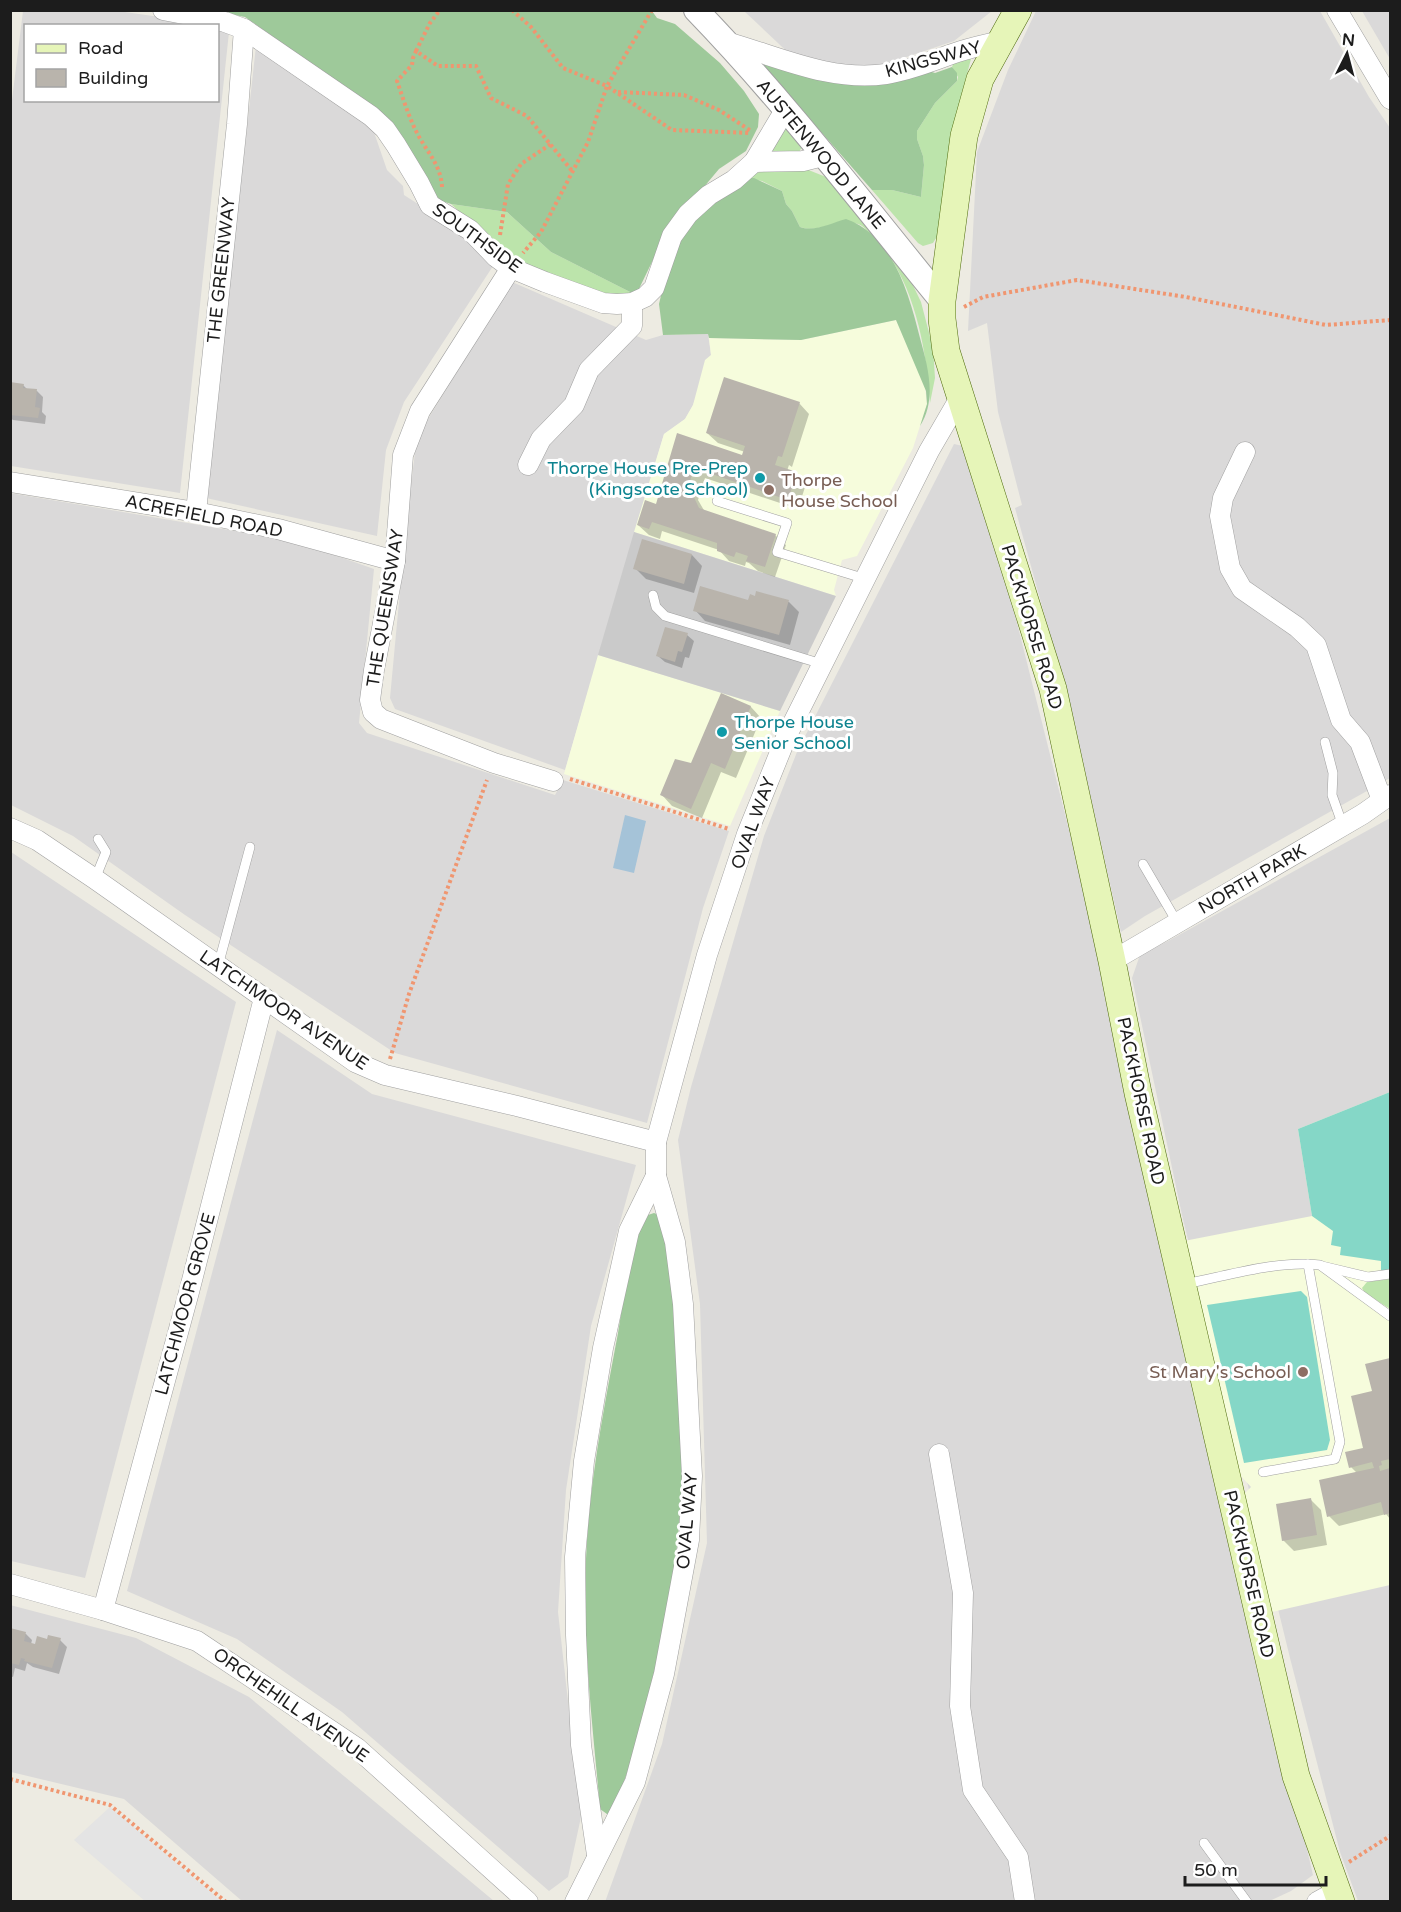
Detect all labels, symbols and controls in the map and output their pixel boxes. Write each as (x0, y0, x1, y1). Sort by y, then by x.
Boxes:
legend (24, 24, 219, 102)
north arrow (1317, 24, 1377, 84)
text: N (1341, 29, 1356, 51)
street label: KINGSWAY (883, 36, 984, 82)
text: Road (78, 37, 123, 59)
text: Building (78, 67, 148, 89)
street label: AUSTENWOOD LANE (752, 75, 890, 233)
street label: THE GREENWAY (202, 195, 240, 344)
street label: SOUTHSIDE (428, 198, 526, 278)
place label: Thorpe House Pre-Prep (Kingscote School) (547, 457, 748, 500)
place label: Thorpe House School (781, 469, 898, 512)
marker: Thorpe House Pre-Prep (Kingscote School) (753, 471, 767, 485)
marker: Thorpe House School (762, 483, 776, 497)
street label: ACREFIELD ROAD (123, 490, 285, 542)
street label: THE QUEENSWAY (362, 527, 408, 689)
street label: PACKHORSE ROAD (996, 542, 1068, 712)
place label: Thorpe House Senior School (734, 711, 854, 754)
marker: Thorpe House Senior School (715, 725, 729, 739)
street label: OVAL WAY (726, 773, 780, 872)
street label: NORTH PARK (1194, 839, 1310, 919)
street label: LATCHMOOR AVENUE (195, 945, 373, 1075)
street label: PACKHORSE ROAD (1112, 1015, 1170, 1187)
street label: LATCHMOOR GROVE (150, 1210, 220, 1398)
place label: St Mary's School (1149, 1361, 1291, 1383)
marker: St Mary's School (1296, 1365, 1310, 1379)
street label: OVAL WAY (672, 1471, 702, 1570)
street label: PACKHORSE ROAD (1219, 1488, 1279, 1660)
street label: ORCHEHILL AVENUE (209, 1643, 373, 1767)
scale bar (1185, 1849, 1326, 1887)
text: 50 m (1194, 1859, 1238, 1881)

